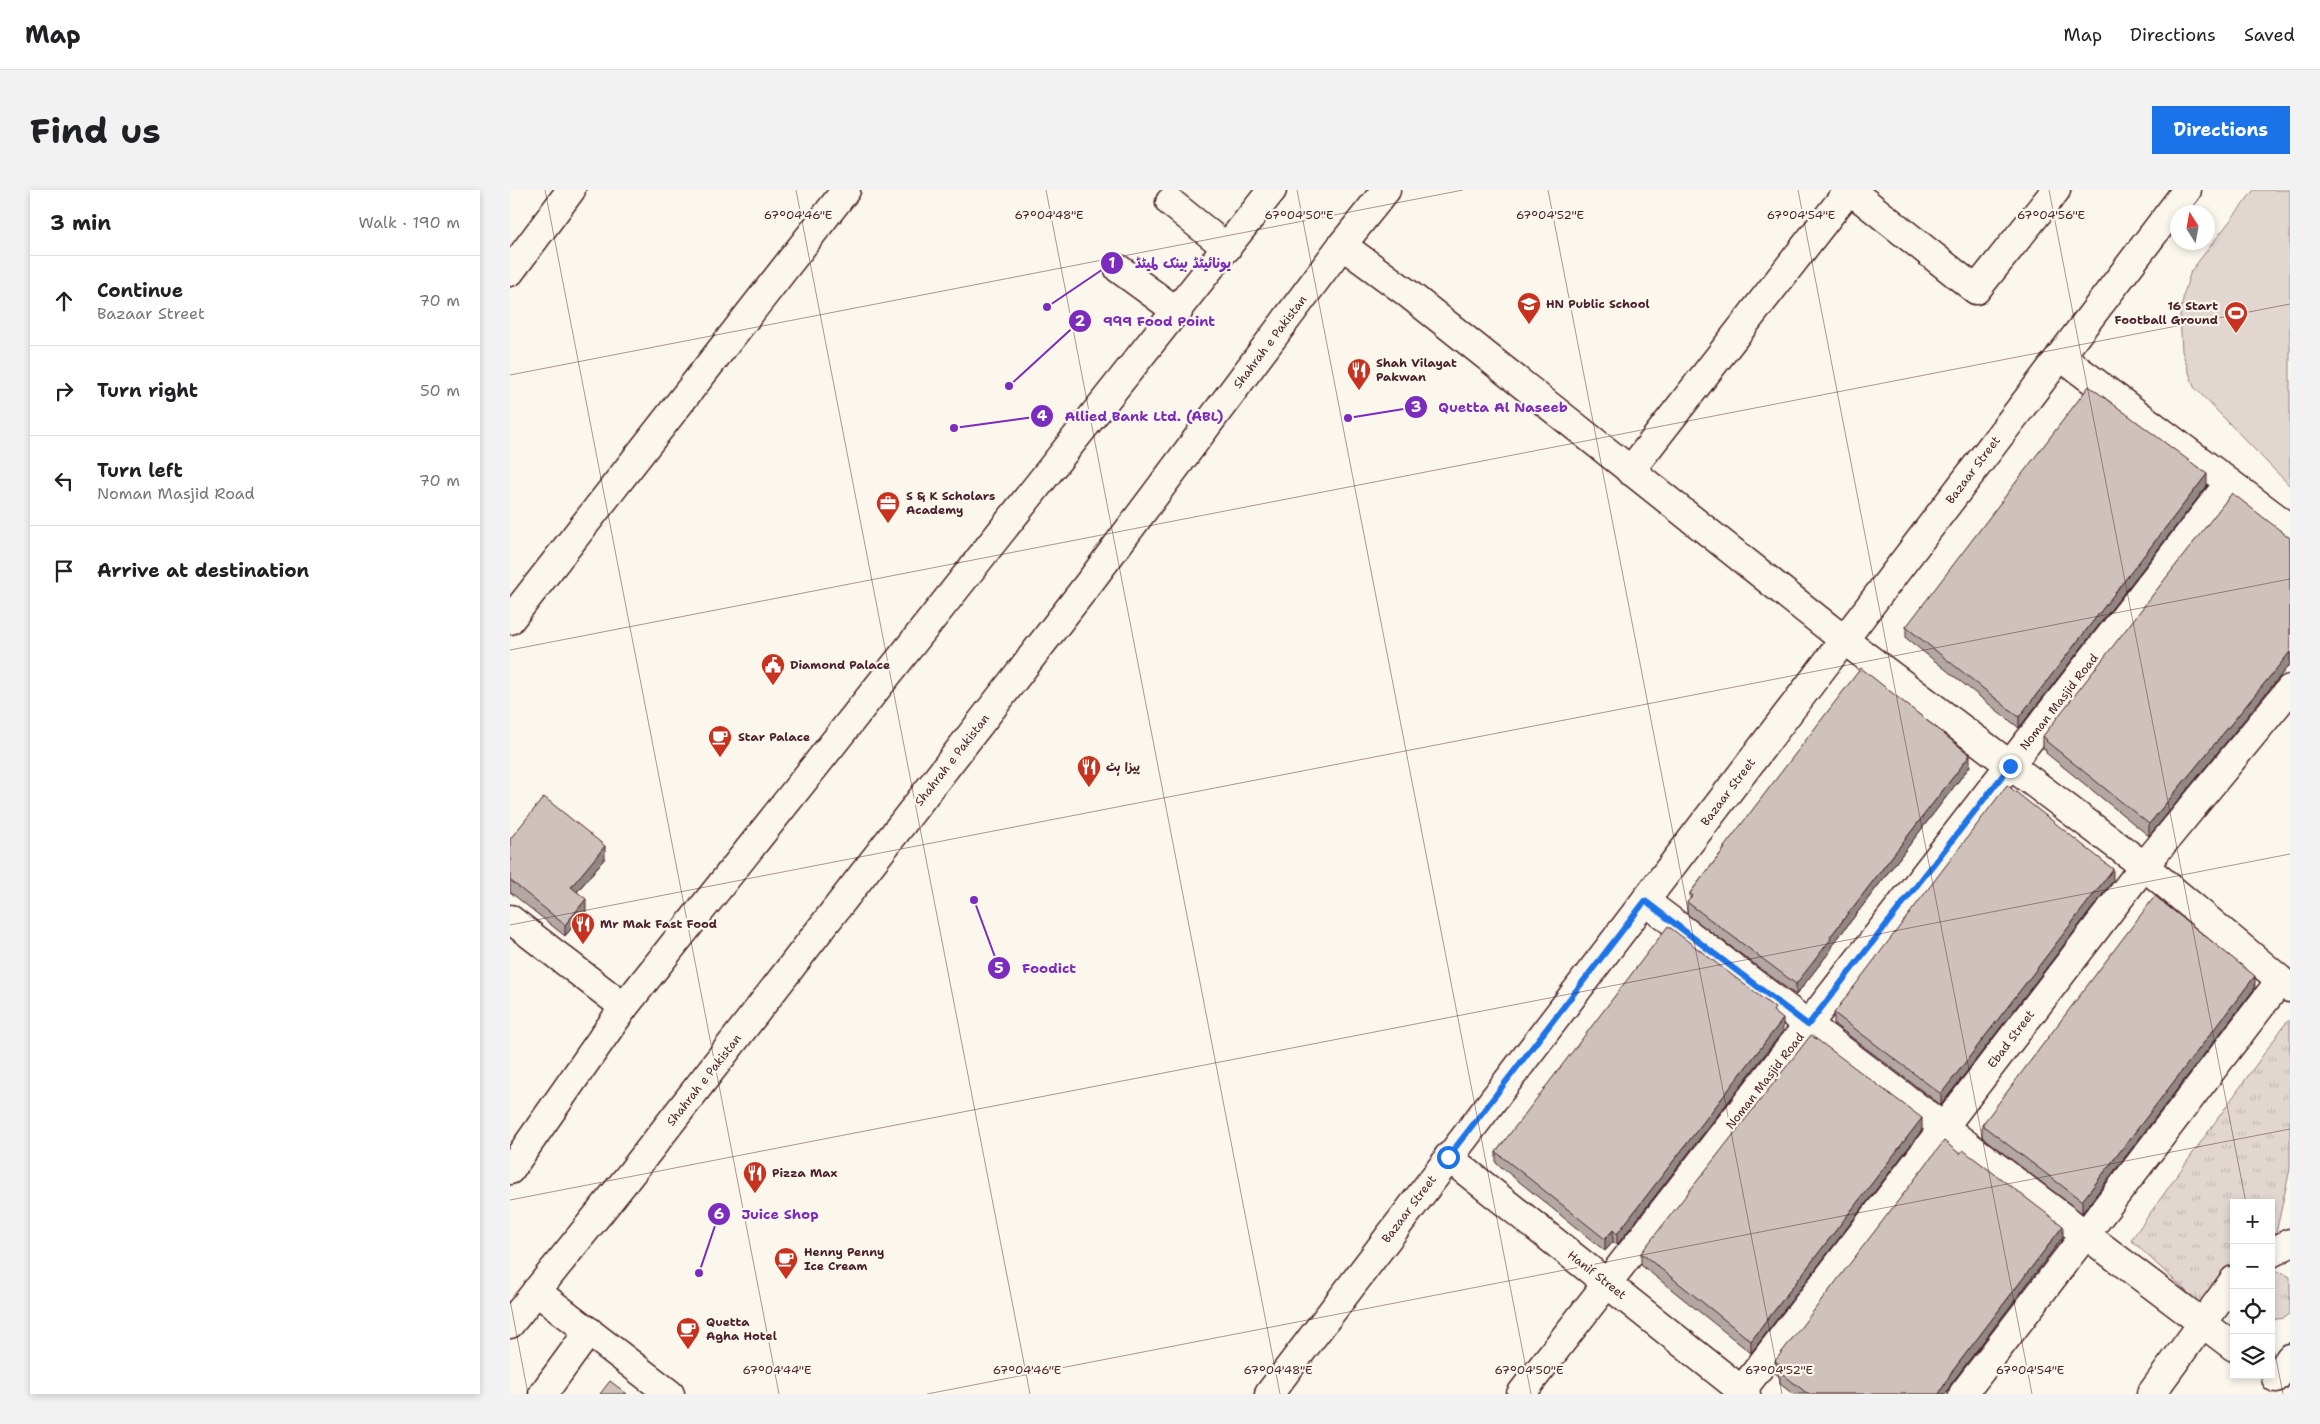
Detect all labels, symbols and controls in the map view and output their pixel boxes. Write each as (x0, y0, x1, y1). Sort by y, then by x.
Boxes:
text: Map (25, 19, 81, 51)
text: Map (2064, 23, 2102, 47)
text: Directions (2130, 23, 2216, 47)
text: Saved (2244, 23, 2295, 47)
button: Directions (2152, 106, 2290, 154)
text: Find us (30, 107, 161, 154)
north arrow (2170, 205, 2215, 250)
text: 67°04'46"E (764, 207, 832, 223)
text: 67°04'48"E (1014, 207, 1084, 223)
text: 67°04'50"E (1265, 207, 1334, 223)
text: 67°04'52"E (1516, 207, 1584, 223)
text: 67°04'54"E (1767, 207, 1835, 223)
text: 67°04'56"E (2017, 207, 2085, 223)
text: 3 min (50, 209, 111, 237)
text: Walk · 190 m (358, 212, 460, 233)
callout: یونائیٹڈ بینک لمیٹڈ (1100, 248, 1241, 277)
text: 1 (1109, 253, 1116, 273)
text: یونائیٹڈ بینک لمیٹڈ (1135, 254, 1231, 273)
text: Continue (97, 278, 183, 303)
icon: ahead (50, 287, 78, 315)
text: 70 m (419, 290, 460, 311)
school or university icon: HN Public School (1516, 291, 1542, 325)
street label: Shahrah e Pakistan (1230, 292, 1310, 392)
place label: HN Public School (1546, 296, 1650, 312)
place label: 16 Start Football Ground (2115, 298, 2218, 328)
sports icon: 16 Start Football Ground (2223, 300, 2249, 334)
text: Bazaar Street (97, 303, 205, 324)
callout: 999 Food Point (1068, 306, 1225, 335)
text: 2 (1075, 311, 1086, 331)
text: 999 Food Point (1103, 312, 1215, 330)
place label: Shah Vilayat Pakwan (1376, 355, 1457, 385)
restaurant icon: Shah Vilayat Pakwan (1346, 357, 1372, 391)
icon: right (50, 377, 78, 405)
text: Turn right (97, 378, 198, 403)
text: 50 m (420, 380, 460, 401)
callout: Quetta Al Naseeb (1404, 392, 1578, 421)
text: 3 (1411, 397, 1421, 417)
text: Quetta Al Naseeb (1438, 398, 1568, 416)
callout: Allied Bank Ltd. (ABL) (1029, 402, 1233, 431)
text: 4 (1037, 406, 1048, 426)
text: Allied Bank Ltd. (ABL) (1065, 407, 1223, 425)
street label: Bazaar Street (1942, 433, 2004, 507)
text: Turn left (97, 458, 183, 483)
icon: left (50, 467, 78, 495)
text: 70 m (419, 470, 460, 491)
text: Noman Masjid Road (97, 483, 255, 504)
place label: S & K Scholars Academy (906, 488, 995, 518)
office icon: S & K Scholars Academy (875, 490, 901, 524)
icon: arrive (50, 557, 78, 585)
text: Arrive at destination (97, 558, 309, 583)
street label: Noman Masjid Road (2016, 650, 2102, 754)
public building icon: Diamond Palace (760, 652, 786, 686)
place label: Diamond Palace (790, 657, 890, 673)
street label: Shahrah e Pakistan (911, 711, 993, 809)
cafe icon: Star Palace (707, 724, 733, 758)
place label: Star Palace (738, 729, 810, 745)
restaurant icon: پیزا ہٹ (1076, 754, 1102, 788)
street label: Bazaar Street (1697, 755, 1759, 829)
route end (1999, 755, 2022, 778)
place label: پیزا ہٹ (1106, 759, 1141, 776)
restaurant icon: Mr Mak Fast Food (570, 911, 596, 945)
place label: Mr Mak Fast Food (600, 916, 717, 932)
callout: Foodict (987, 953, 1086, 982)
text: 5 (994, 958, 1004, 978)
text: Foodict (1022, 959, 1076, 977)
street label: Ebad Street (1984, 1007, 2038, 1071)
street label: Noman Masjid Road (1722, 1029, 1808, 1133)
street label: Shahrah e Pakistan (663, 1031, 745, 1129)
route start (1437, 1146, 1460, 1169)
restaurant icon: Pizza Max (742, 1160, 768, 1194)
place label: Pizza Max (772, 1165, 838, 1181)
street label: Bazaar Street (1378, 1172, 1440, 1246)
callout: Juice Shop (706, 1199, 829, 1228)
map controls (2230, 1199, 2275, 1379)
button: + (2230, 1199, 2275, 1244)
text: 6 (714, 1204, 724, 1224)
text: Juice Shop (741, 1205, 819, 1223)
place label: Henny Penny Ice Cream (804, 1244, 884, 1274)
button: − (2230, 1244, 2275, 1289)
cafe icon: Henny Penny Ice Cream (773, 1246, 799, 1280)
street label: Hanif Street (1564, 1247, 1630, 1303)
button: locate (2230, 1289, 2275, 1334)
place label: Quetta Agha Hotel (706, 1314, 777, 1344)
cafe icon: Quetta Agha Hotel (675, 1316, 701, 1350)
button: layers (2230, 1334, 2275, 1379)
text: 67°04'44"E (742, 1362, 812, 1378)
text: 67°04'46"E (993, 1362, 1061, 1378)
text: 67°04'48"E (1243, 1362, 1313, 1378)
text: 67°04'50"E (1495, 1362, 1564, 1378)
text: 67°04'52"E (1745, 1362, 1813, 1378)
text: 67°04'54"E (1996, 1362, 2064, 1378)

